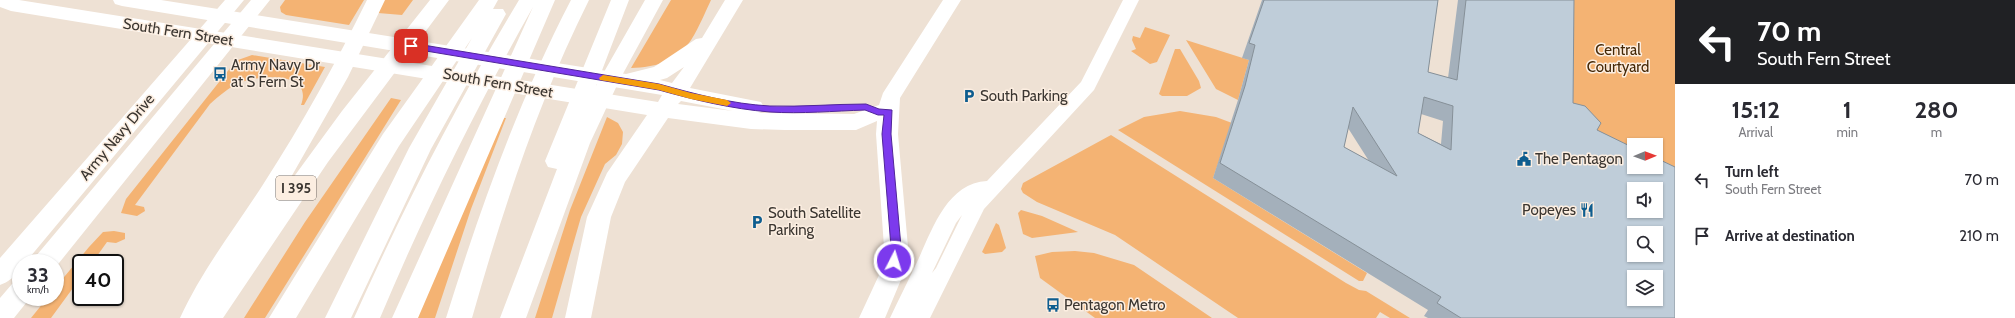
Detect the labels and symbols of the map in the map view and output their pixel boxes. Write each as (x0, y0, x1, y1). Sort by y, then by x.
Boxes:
street label: South Fern Street (122, 14, 234, 50)
pin (394, 29, 428, 63)
park label: Central Courtyard (1587, 41, 1649, 76)
place label: Army Navy Dr at S Fern St (231, 56, 320, 91)
street label: South Fern Street (442, 64, 554, 102)
bus stop icon: Army Navy Dr at S Fern St (212, 66, 228, 82)
place label: South Parking (980, 87, 1068, 105)
parking icon: South Parking (961, 88, 977, 104)
street label: Army Navy Drive (76, 90, 159, 184)
north arrow (1627, 138, 1663, 174)
place label: The Pentagon (1535, 150, 1623, 168)
public building icon: The Pentagon (1516, 151, 1532, 167)
road number: I 395 (276, 176, 316, 200)
place label: Popeyes (1522, 201, 1576, 219)
restaurant icon: Popeyes (1579, 202, 1595, 218)
place label: South Satellite Parking (768, 204, 861, 239)
parking icon: South Satellite Parking (749, 214, 765, 230)
position arrow (873, 240, 915, 282)
speed limit sign: 40 (72, 254, 124, 306)
place label: Pentagon Metro (1064, 296, 1166, 314)
bus stop icon: Pentagon Metro (1045, 297, 1061, 313)

